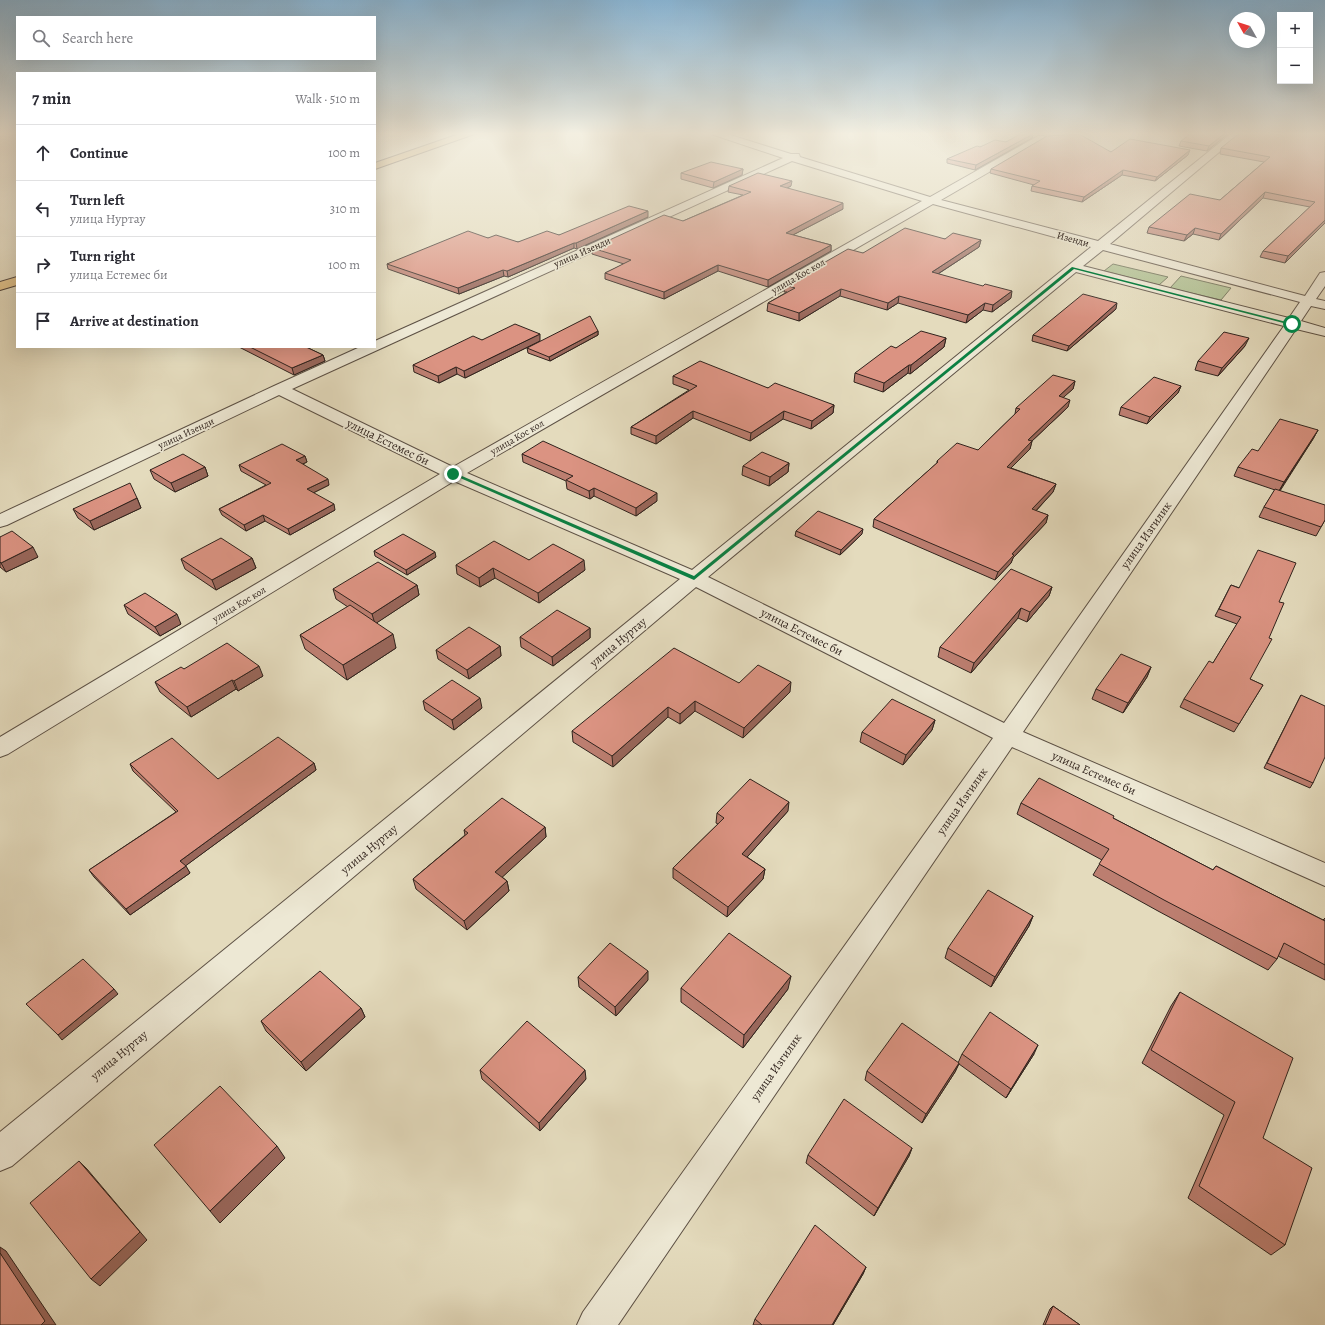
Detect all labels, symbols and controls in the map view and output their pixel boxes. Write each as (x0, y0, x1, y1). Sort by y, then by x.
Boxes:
north arrow (1229, 12, 1265, 48)
map controls (1277, 12, 1313, 84)
button: + (1277, 12, 1313, 48)
search box (16, 16, 376, 60)
icon: search (30, 27, 52, 49)
text: Search here (62, 28, 133, 48)
button: − (1277, 48, 1313, 84)
text: 7 min (32, 87, 71, 110)
text: Walk · 510 m (295, 90, 360, 107)
icon: ahead (32, 142, 54, 164)
text: Continue (70, 143, 128, 163)
text: 100 m (328, 144, 360, 161)
text: Turn left (70, 190, 125, 210)
icon: left (32, 198, 54, 220)
text: 310 m (330, 200, 360, 217)
text: улица Нуртау (70, 210, 145, 227)
street label: Изенди (1055, 228, 1091, 250)
street label: улица Изенди (551, 234, 612, 271)
text: Turn right (70, 246, 135, 266)
icon: right (32, 254, 54, 276)
street label: улица Кос кол (768, 255, 827, 297)
text: 100 m (328, 256, 360, 273)
text: улица Естемес би (70, 266, 168, 283)
icon: arrive (32, 310, 54, 332)
text: Arrive at destination (70, 311, 199, 331)
route start (1283, 315, 1301, 333)
street label: улица Изенди (155, 414, 216, 452)
street label: улица Естемес би (343, 415, 432, 469)
street label: улица Кос кол (487, 416, 546, 458)
route end (444, 465, 462, 483)
street label: улица Изгилик (1116, 498, 1175, 573)
street label: улица Кос кол (209, 583, 268, 626)
street label: улица Естемес би (757, 604, 846, 660)
street label: улица Нуртау (585, 613, 650, 671)
street label: улица Естемес би (1049, 747, 1138, 799)
street label: улица Изгилик (932, 764, 991, 839)
street label: улица Нуртау (336, 820, 401, 878)
street label: улица Нуртау (86, 1026, 151, 1084)
street label: улица Изгилик (746, 1030, 805, 1105)

